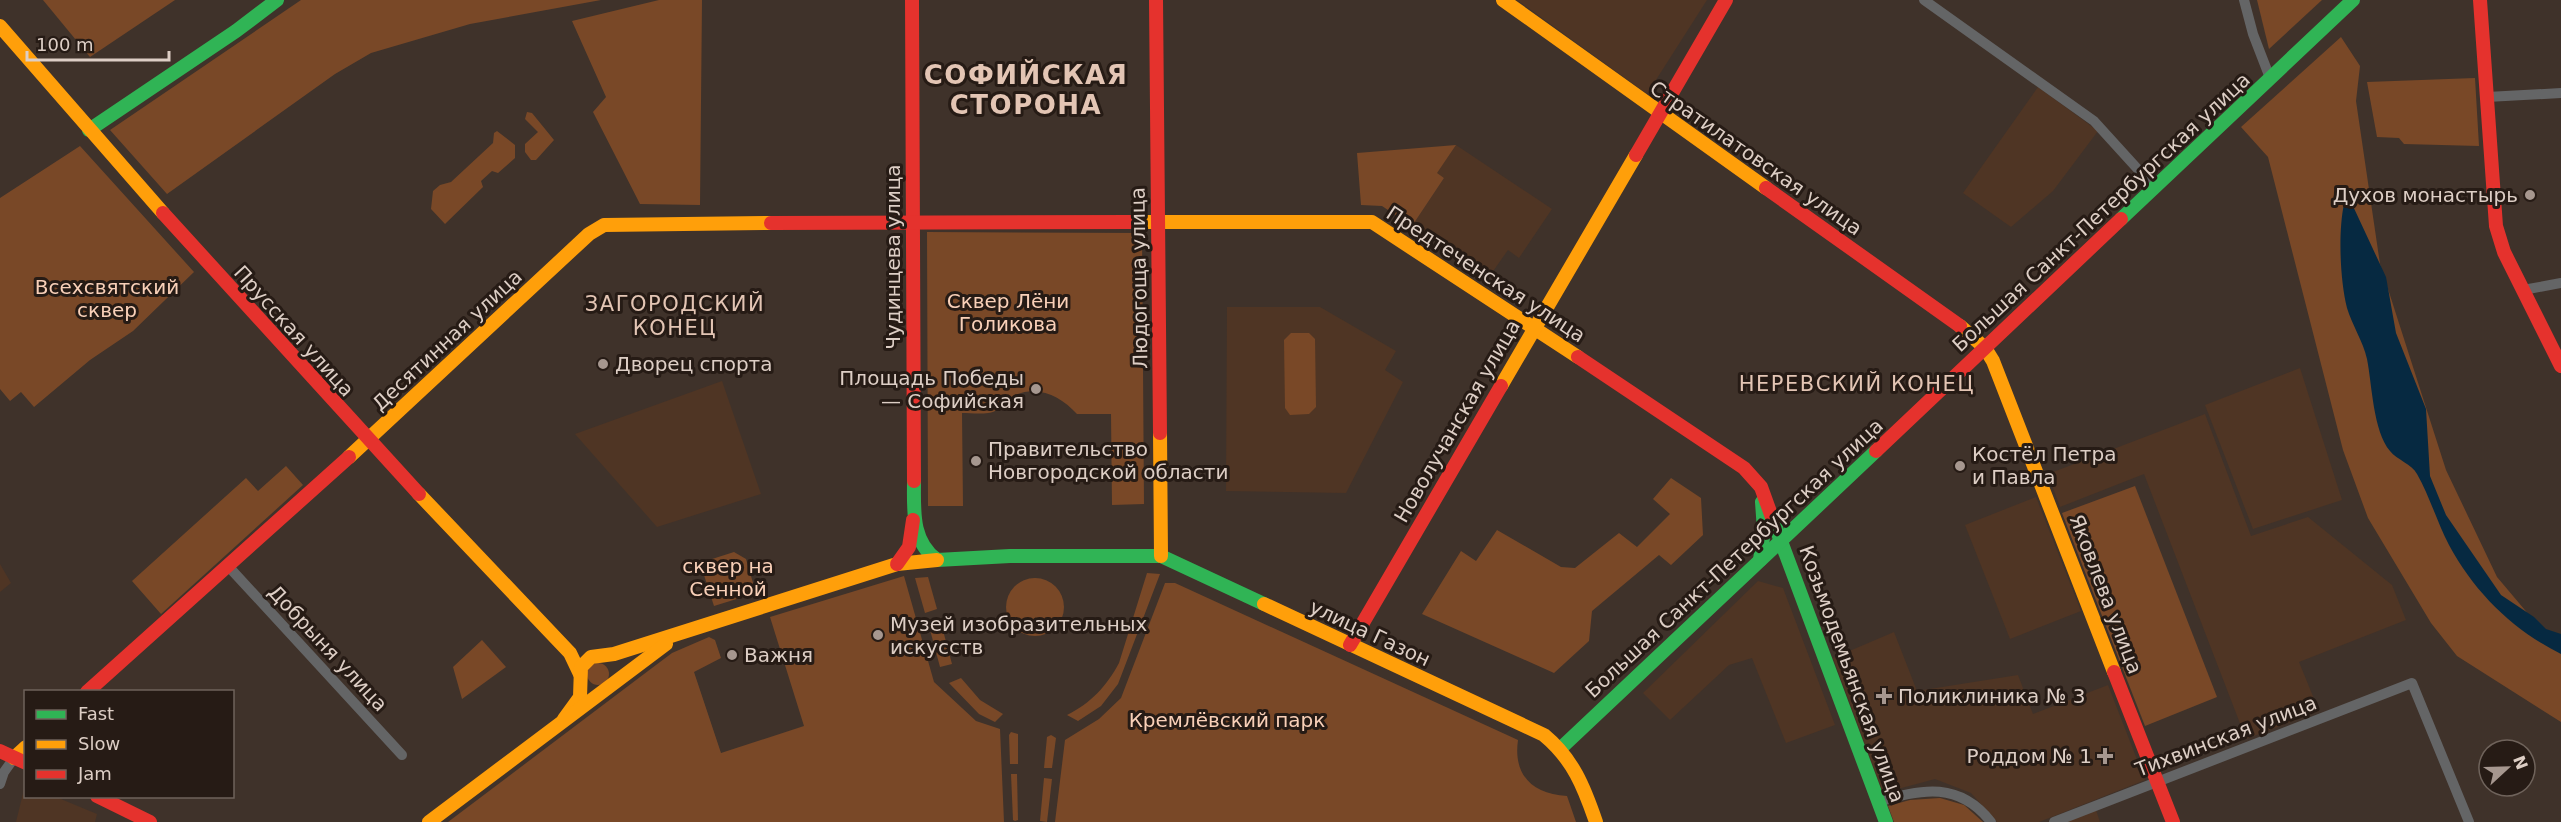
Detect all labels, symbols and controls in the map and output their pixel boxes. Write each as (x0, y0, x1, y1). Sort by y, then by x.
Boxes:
scale bar (27, 24, 170, 62)
text: 100 m (36, 34, 94, 55)
district label: СОФИЙСКАЯ СТОРОНА (924, 59, 1128, 120)
street label: Большая Санкт-Петербургская улица (1947, 67, 2255, 357)
street label: Стратилатовская улица (1645, 76, 1867, 240)
street label: Чудинцева улица (881, 164, 905, 350)
place label: Духов монастырь (2333, 183, 2518, 207)
street label: Людогоща улица (1125, 187, 1153, 369)
marker: Духов монастырь (2523, 188, 2537, 202)
street label: Предтеченская улица (1382, 201, 1590, 347)
street label: Прусская улица (229, 261, 359, 401)
street label: Десятинная улица (367, 264, 527, 416)
park label: Всехсвятский сквер (35, 275, 179, 322)
park label: Сквер Лёни Голикова (947, 289, 1069, 336)
district label: ЗАГОРОДСКИЙ КОНЕЦ (585, 291, 765, 340)
street label: Новолучанская улица (1389, 315, 1525, 527)
place label: Дворец спорта (615, 352, 773, 376)
marker: Дворец спорта (596, 357, 610, 371)
place label: Площадь Победы — Софийская (839, 366, 1024, 413)
district label: НЕРЕВСКИЙ КОНЕЦ (1739, 371, 1975, 396)
marker: Площадь Победы — Софийская (1029, 382, 1043, 396)
street label: Большая Санкт-Петербургская улица (1580, 413, 1888, 703)
place label: Правительство Новгородской области (988, 437, 1229, 484)
place label: Костёл Петра и Павла (1972, 442, 2116, 489)
marker: Правительство Новгородской области (969, 454, 983, 468)
marker: Костёл Петра и Павла (1953, 459, 1967, 473)
street label: Яковлева улица (2065, 511, 2147, 677)
street label: Козьмодемьянская улица (1794, 542, 1910, 806)
park label: сквер на Сенной (682, 554, 774, 601)
street label: Добрыня улица (263, 580, 393, 716)
street label: улица Газон (1306, 595, 1434, 671)
place label: Музей изобразительных искусств (890, 612, 1148, 659)
marker: Музей изобразительных искусств (871, 628, 885, 642)
place label: Важня (744, 643, 813, 667)
marker: Важня (725, 648, 739, 662)
place label: Поликлиника № 3 (1898, 684, 2086, 708)
marker: Поликлиника № 3 (1875, 687, 1893, 705)
legend (24, 690, 234, 798)
street label: Тихвинская улица (2131, 690, 2320, 782)
text: Fast (78, 703, 114, 724)
park label: Кремлёвский парк (1129, 708, 1325, 732)
text: Slow (78, 733, 120, 754)
north arrow (2477, 738, 2537, 798)
place label: Роддом № 1 (1966, 744, 2092, 768)
marker: Роддом № 1 (2096, 747, 2114, 765)
text: N (2509, 753, 2532, 772)
text: Jam (77, 763, 112, 784)

